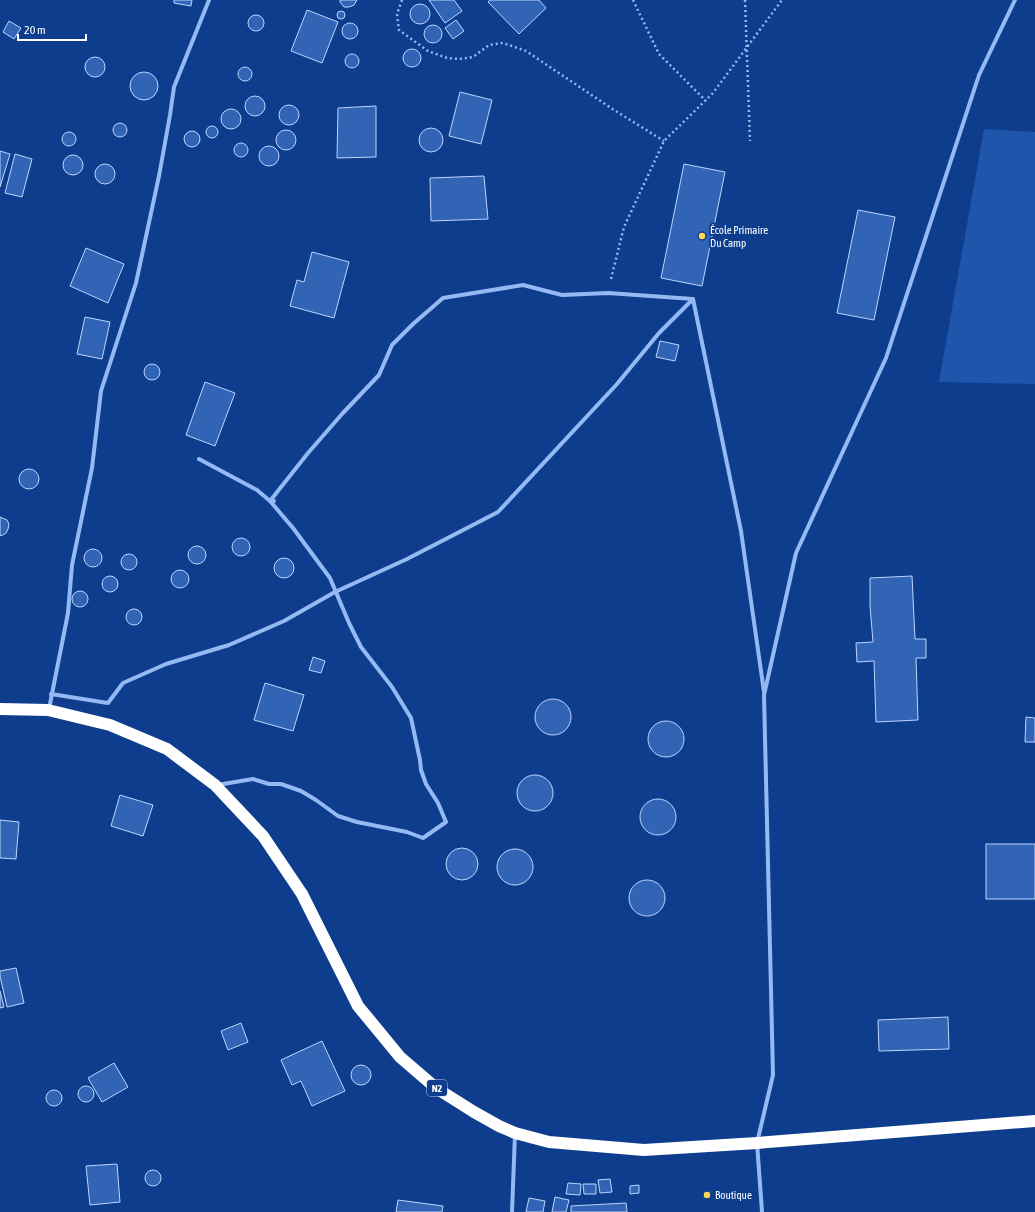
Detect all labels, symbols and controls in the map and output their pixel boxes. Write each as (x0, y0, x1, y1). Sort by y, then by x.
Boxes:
scale bar (18, 16, 86, 42)
text: 20 m (24, 23, 46, 37)
place label: École Primaire Du Camp (710, 224, 768, 249)
marker: École Primaire Du Camp (697, 231, 707, 241)
road number: N2 (427, 1080, 447, 1096)
place label: Boutique (715, 1189, 752, 1201)
marker: Boutique (702, 1190, 712, 1200)

